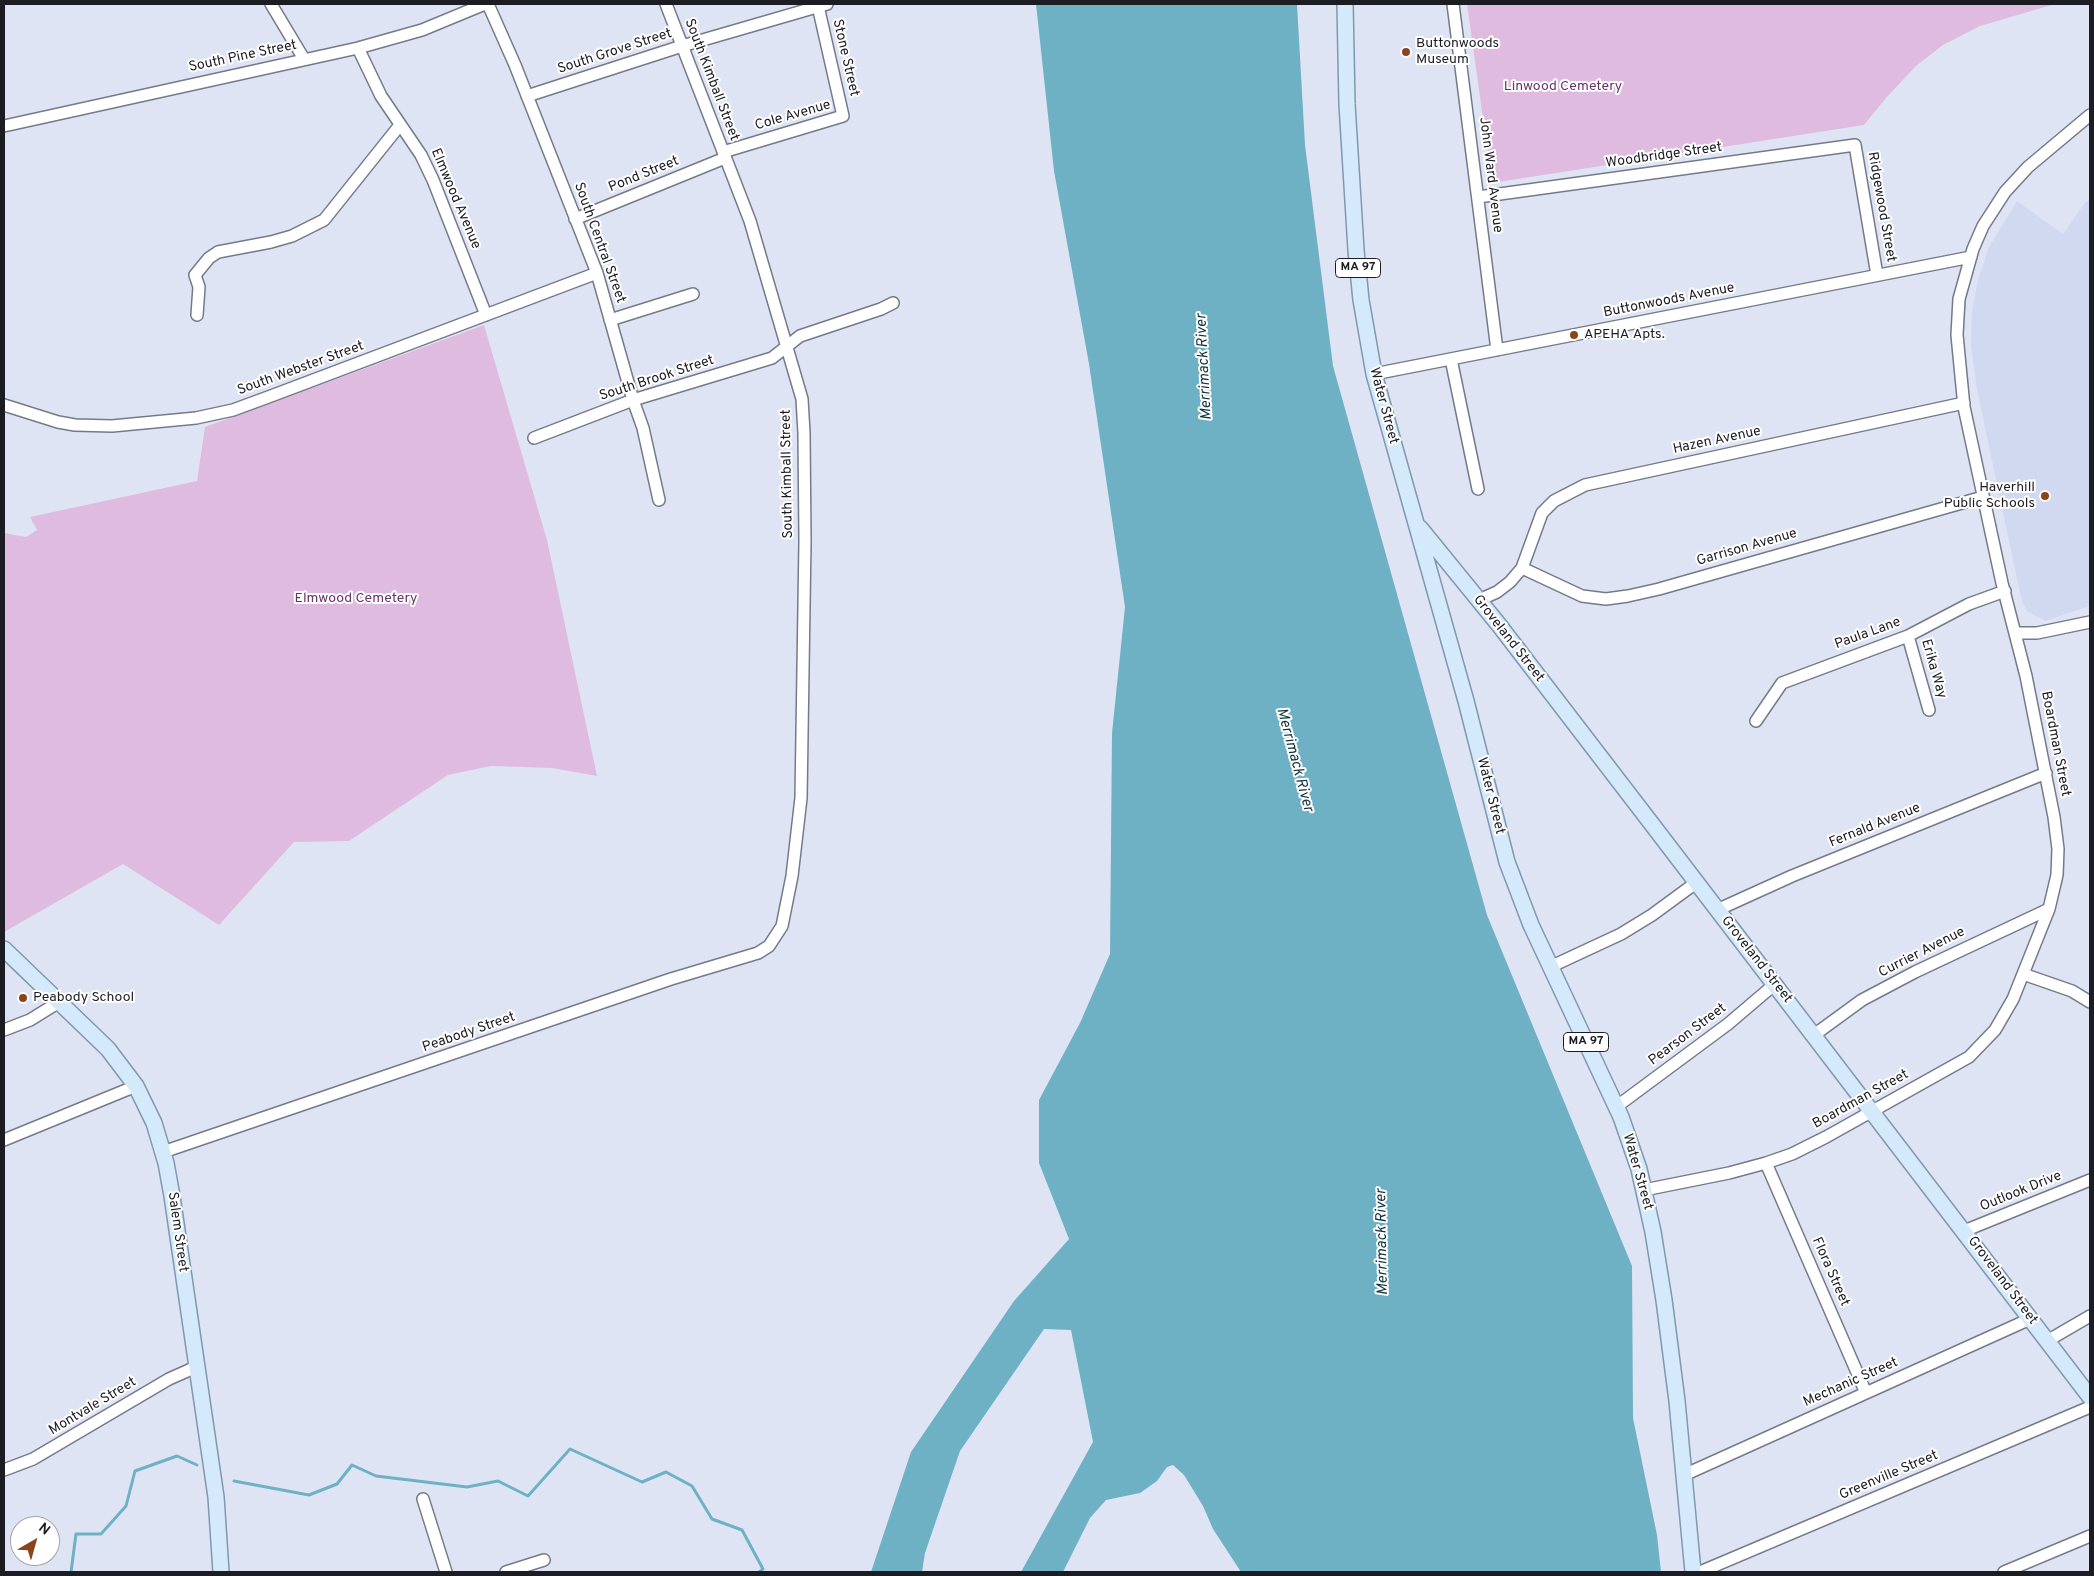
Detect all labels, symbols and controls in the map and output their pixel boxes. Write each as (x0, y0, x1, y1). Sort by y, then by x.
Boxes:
street label: South Kimball Street (680, 17, 742, 143)
street label: Stone Street (828, 18, 862, 98)
street label: South Grove Street (556, 26, 674, 78)
place label: Buttonwoods Museum (1416, 36, 1499, 68)
street label: South Pine Street (188, 37, 298, 77)
marker: Buttonwoods Museum (1400, 46, 1412, 58)
park label: Linwood Cemetery (1504, 79, 1622, 95)
street label: Cole Avenue (753, 97, 833, 135)
street label: John Ward Avenue (1475, 116, 1505, 234)
street label: Woodbridge Street (1605, 140, 1723, 172)
street label: Elmwood Avenue (426, 146, 484, 252)
street label: Ridgewood Street (1863, 151, 1899, 263)
street label: Pond Street (606, 153, 682, 197)
street label: South Central Street (569, 180, 629, 306)
road number: MA 97 (1336, 258, 1380, 278)
street label: Buttonwoods Avenue (1602, 280, 1736, 322)
water label: Merrimack River (1193, 313, 1217, 421)
place label: APEHA Apts. (1584, 327, 1665, 343)
marker: APEHA Apts. (1568, 329, 1580, 341)
street label: South Webster Street (236, 338, 366, 400)
street label: South Brook Street (598, 353, 716, 405)
street label: Water Street (1365, 366, 1401, 446)
street label: South Kimball Street (778, 409, 798, 539)
street label: Hazen Avenue (1672, 423, 1762, 459)
place label: Haverhill Public Schools (1944, 480, 2035, 512)
marker: Haverhill Public Schools (2039, 490, 2051, 502)
street label: Garrison Avenue (1695, 526, 1799, 570)
park label: Elmwood Cemetery (295, 591, 417, 607)
street label: Groveland Street (1469, 592, 1547, 686)
street label: Paula Lane (1833, 614, 1903, 654)
street label: Erika Way (1916, 637, 1950, 701)
street label: Boardman Street (2037, 690, 2073, 798)
water label: Merrimack River (1272, 706, 1316, 814)
street label: Water Street (1472, 756, 1508, 836)
street label: Fernald Avenue (1827, 800, 1923, 852)
street label: Groveland Street (1717, 913, 1795, 1007)
street label: Currier Avenue (1876, 924, 1968, 982)
place label: Peabody School (33, 990, 134, 1006)
marker: Peabody School (17, 992, 29, 1004)
street label: Pearson Street (1646, 1000, 1730, 1070)
street label: Peabody Street (420, 1009, 518, 1057)
road number: MA 97 (1564, 1032, 1608, 1052)
street label: Boardman Street (1810, 1067, 1912, 1133)
street label: Water Street (1618, 1132, 1656, 1212)
street label: Outlook Drive (1978, 1168, 2064, 1216)
water label: Merrimack River (1373, 1189, 1393, 1295)
street label: Salem Street (163, 1191, 191, 1273)
street label: Groveland Street (1963, 1234, 2041, 1328)
street label: Flora Street (1807, 1235, 1853, 1309)
street label: Mechanic Street (1801, 1355, 1901, 1411)
street label: Montvale Street (46, 1374, 140, 1440)
street label: Greenville Street (1837, 1448, 1941, 1504)
north arrow (10, 1516, 60, 1566)
text: N (35, 1520, 53, 1539)

